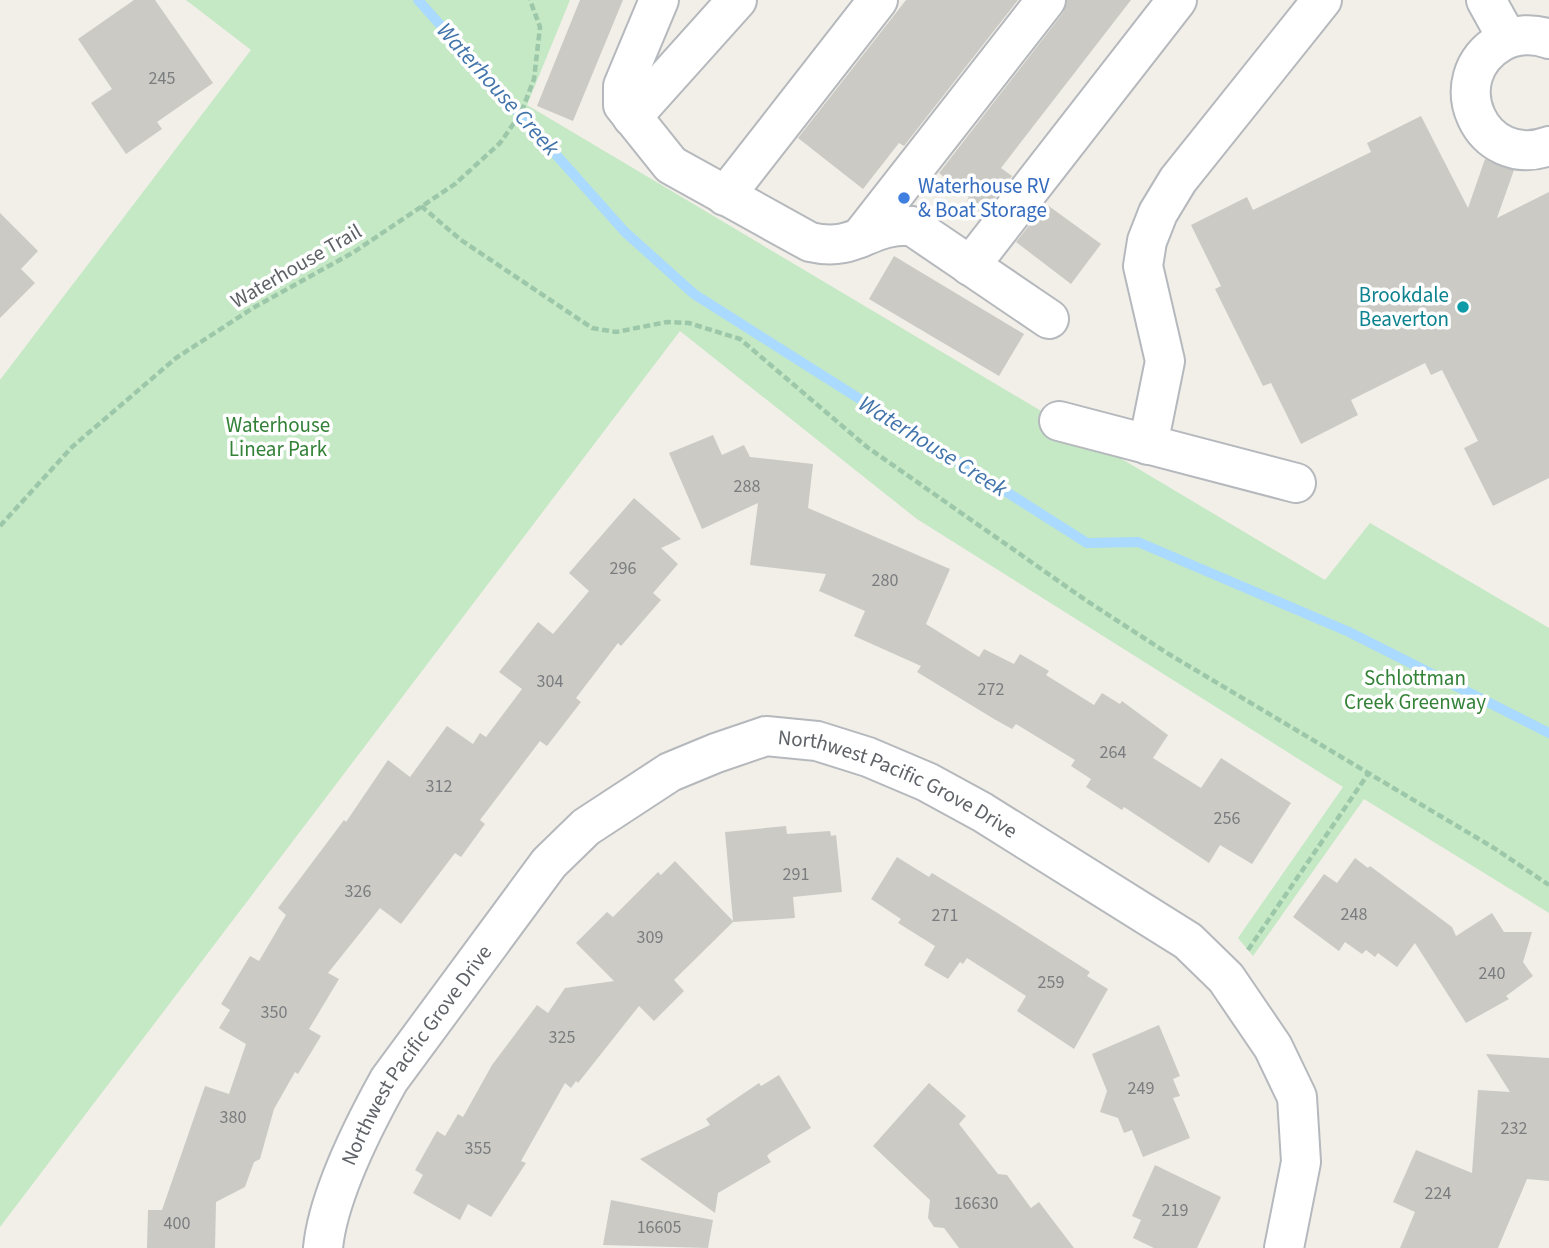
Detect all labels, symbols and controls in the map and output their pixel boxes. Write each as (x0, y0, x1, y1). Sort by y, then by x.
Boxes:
water label: Waterhouse Creek (429, 15, 568, 164)
house number: 245 (149, 66, 175, 91)
place label: Waterhouse RV & Boat Storage (918, 171, 1050, 225)
marker: Waterhouse RV & Boat Storage (896, 190, 912, 206)
street label: Waterhouse Trail (225, 216, 367, 316)
place label: Brookdale Beaverton (1359, 280, 1449, 334)
marker: Brookdale Beaverton (1455, 299, 1471, 315)
water label: Waterhouse Creek (852, 387, 1015, 506)
park label: Waterhouse Linear Park (226, 410, 330, 464)
house number: 288 (734, 474, 760, 499)
house number: 296 (610, 556, 636, 581)
house number: 280 (872, 568, 898, 593)
park label: Schlottman Creek Greenway (1344, 663, 1486, 717)
house number: 304 (537, 669, 563, 694)
house number: 272 (978, 677, 1004, 702)
street label: Northwest Pacific Grove Drive (776, 722, 1023, 845)
house number: 264 (1100, 740, 1126, 765)
house number: 312 (426, 774, 452, 799)
house number: 256 (1214, 806, 1240, 831)
house number: 291 (783, 862, 809, 887)
house number: 326 (345, 879, 371, 904)
house number: 248 (1341, 902, 1367, 927)
house number: 271 (932, 903, 958, 928)
house number: 309 (637, 925, 663, 950)
street label: Northwest Pacific Grove Drive (334, 938, 499, 1170)
house number: 240 (1479, 961, 1505, 986)
house number: 259 (1038, 970, 1064, 995)
house number: 350 (261, 1000, 287, 1025)
house number: 325 (549, 1025, 575, 1050)
house number: 249 (1128, 1076, 1154, 1101)
house number: 380 (220, 1105, 246, 1130)
house number: 232 (1501, 1116, 1527, 1141)
house number: 355 (465, 1136, 491, 1161)
house number: 224 (1425, 1181, 1451, 1206)
house number: 16630 (954, 1191, 998, 1216)
house number: 219 (1162, 1198, 1188, 1223)
house number: 400 (164, 1211, 190, 1236)
house number: 16605 (637, 1215, 681, 1240)

